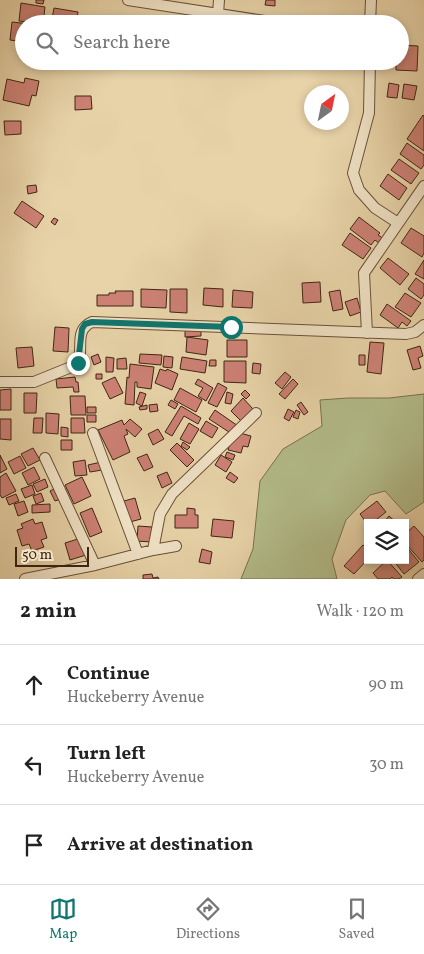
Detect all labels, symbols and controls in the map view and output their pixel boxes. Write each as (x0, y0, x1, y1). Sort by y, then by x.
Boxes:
search box (15, 15, 409, 70)
icon: search (33, 29, 61, 57)
text: Search here (73, 30, 170, 56)
north arrow (304, 85, 349, 130)
route start (220, 316, 243, 339)
route end (67, 352, 90, 375)
map controls (364, 519, 409, 564)
button: layers (364, 519, 409, 564)
scale bar (15, 544, 89, 567)
text: 50 m (22, 546, 52, 565)
text: 2 min (20, 597, 77, 626)
text: Walk · 120 m (316, 601, 404, 623)
text: Continue (67, 661, 150, 687)
icon: ahead (20, 671, 48, 699)
text: 90 m (368, 674, 404, 696)
text: Huckeberry Avenue (67, 687, 204, 709)
text: Turn left (67, 741, 146, 767)
icon: left (20, 751, 48, 779)
text: 30 m (369, 754, 404, 776)
text: Huckeberry Avenue (67, 767, 204, 789)
icon: arrive (20, 831, 48, 859)
text: Arrive at destination (67, 832, 253, 858)
tab: Map (49, 895, 77, 944)
tab: Directions (176, 895, 240, 944)
tab: Saved (339, 895, 375, 944)

